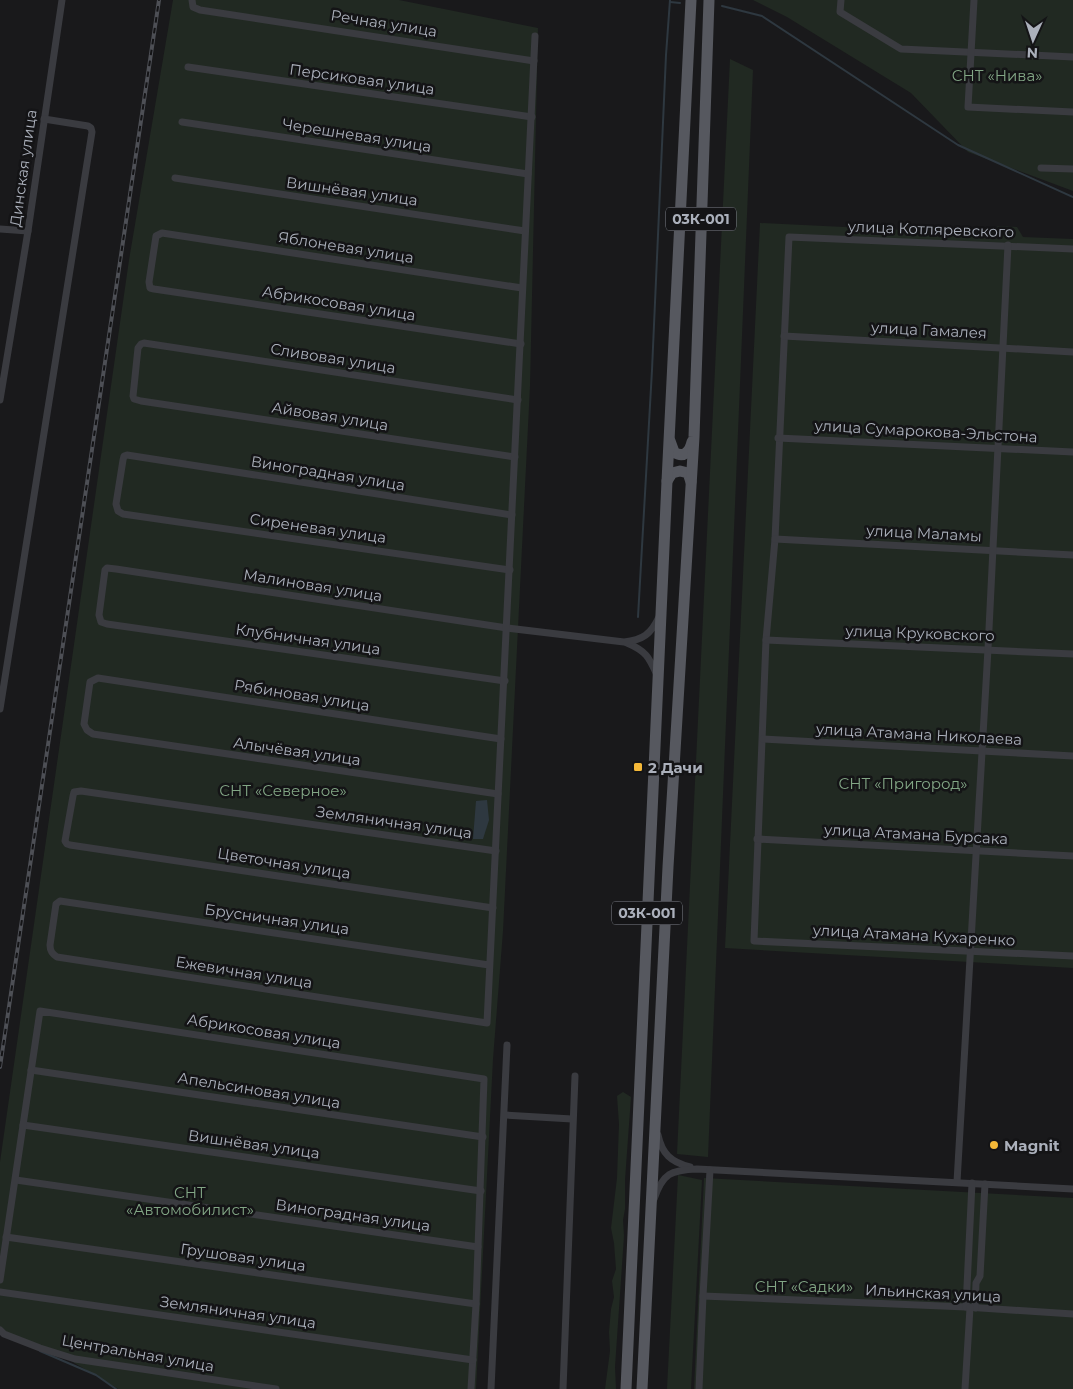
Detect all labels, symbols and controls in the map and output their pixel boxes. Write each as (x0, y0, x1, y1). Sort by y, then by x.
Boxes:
street label: Речная улица (329, 5, 439, 41)
north arrow (1008, 15, 1058, 65)
text: N (1026, 44, 1038, 62)
street label: Персиковая улица (288, 59, 436, 99)
park label: СНТ «Нива» (952, 66, 1042, 85)
street label: Динская улица (5, 108, 41, 228)
street label: Черешневая улица (281, 114, 433, 156)
street label: Вишнёвая улица (285, 172, 419, 210)
road number: 03К-001 (666, 208, 736, 230)
street label: улица Котляревского (846, 217, 1015, 241)
street label: Яблоневая улица (277, 227, 415, 267)
street label: Абрикосовая улица (261, 281, 417, 325)
street label: улица Гамалея (870, 317, 987, 343)
street label: Сливовая улица (269, 339, 397, 377)
street label: Айвовая улица (270, 397, 390, 435)
street label: улица Сумарокова-Эльстона (813, 416, 1038, 446)
street label: Виноградная улица (250, 451, 406, 495)
street label: Сиреневая улица (248, 509, 388, 547)
street label: улица Маламы (865, 520, 982, 546)
street label: Малиновая улица (242, 565, 384, 605)
street label: Клубничная улица (234, 619, 382, 659)
street label: улица Круковского (844, 621, 995, 645)
street label: Рябиновая улица (233, 675, 371, 715)
street label: улица Атамана Николаева (814, 719, 1023, 749)
street label: Алычёвая улица (232, 733, 362, 769)
place label: 2 Дачи (648, 758, 703, 777)
marker: 2 Дачи (632, 761, 644, 773)
park label: СНТ «Пригород» (839, 774, 967, 793)
park label: СНТ «Северное» (219, 781, 347, 800)
street label: Земляничная улица (315, 802, 473, 842)
street label: улица Атамана Бурсака (822, 820, 1009, 848)
street label: Цветочная улица (216, 843, 352, 883)
street label: Брусничная улица (204, 899, 350, 939)
road number: 03К-001 (612, 901, 682, 924)
street label: улица Атамана Кухаренко (811, 920, 1016, 950)
street label: Ежевичная улица (174, 952, 314, 992)
street label: Абрикосовая улица (186, 1009, 342, 1053)
street label: Апельсиновая улица (176, 1068, 342, 1112)
street label: Вишнёвая улица (187, 1125, 321, 1163)
place label: Magnit (1004, 1136, 1060, 1155)
marker: Magnit (988, 1139, 1000, 1151)
park label: СНТ «Автомобилист» (126, 1183, 254, 1219)
street label: Виноградная улица (275, 1195, 431, 1235)
street label: Грушовая улица (179, 1239, 307, 1275)
park label: СНТ «Садки» (755, 1277, 853, 1296)
street label: Ильинская улица (864, 1280, 1002, 1306)
street label: Земляничная улица (159, 1292, 317, 1332)
street label: Центральная улица (60, 1330, 216, 1376)

